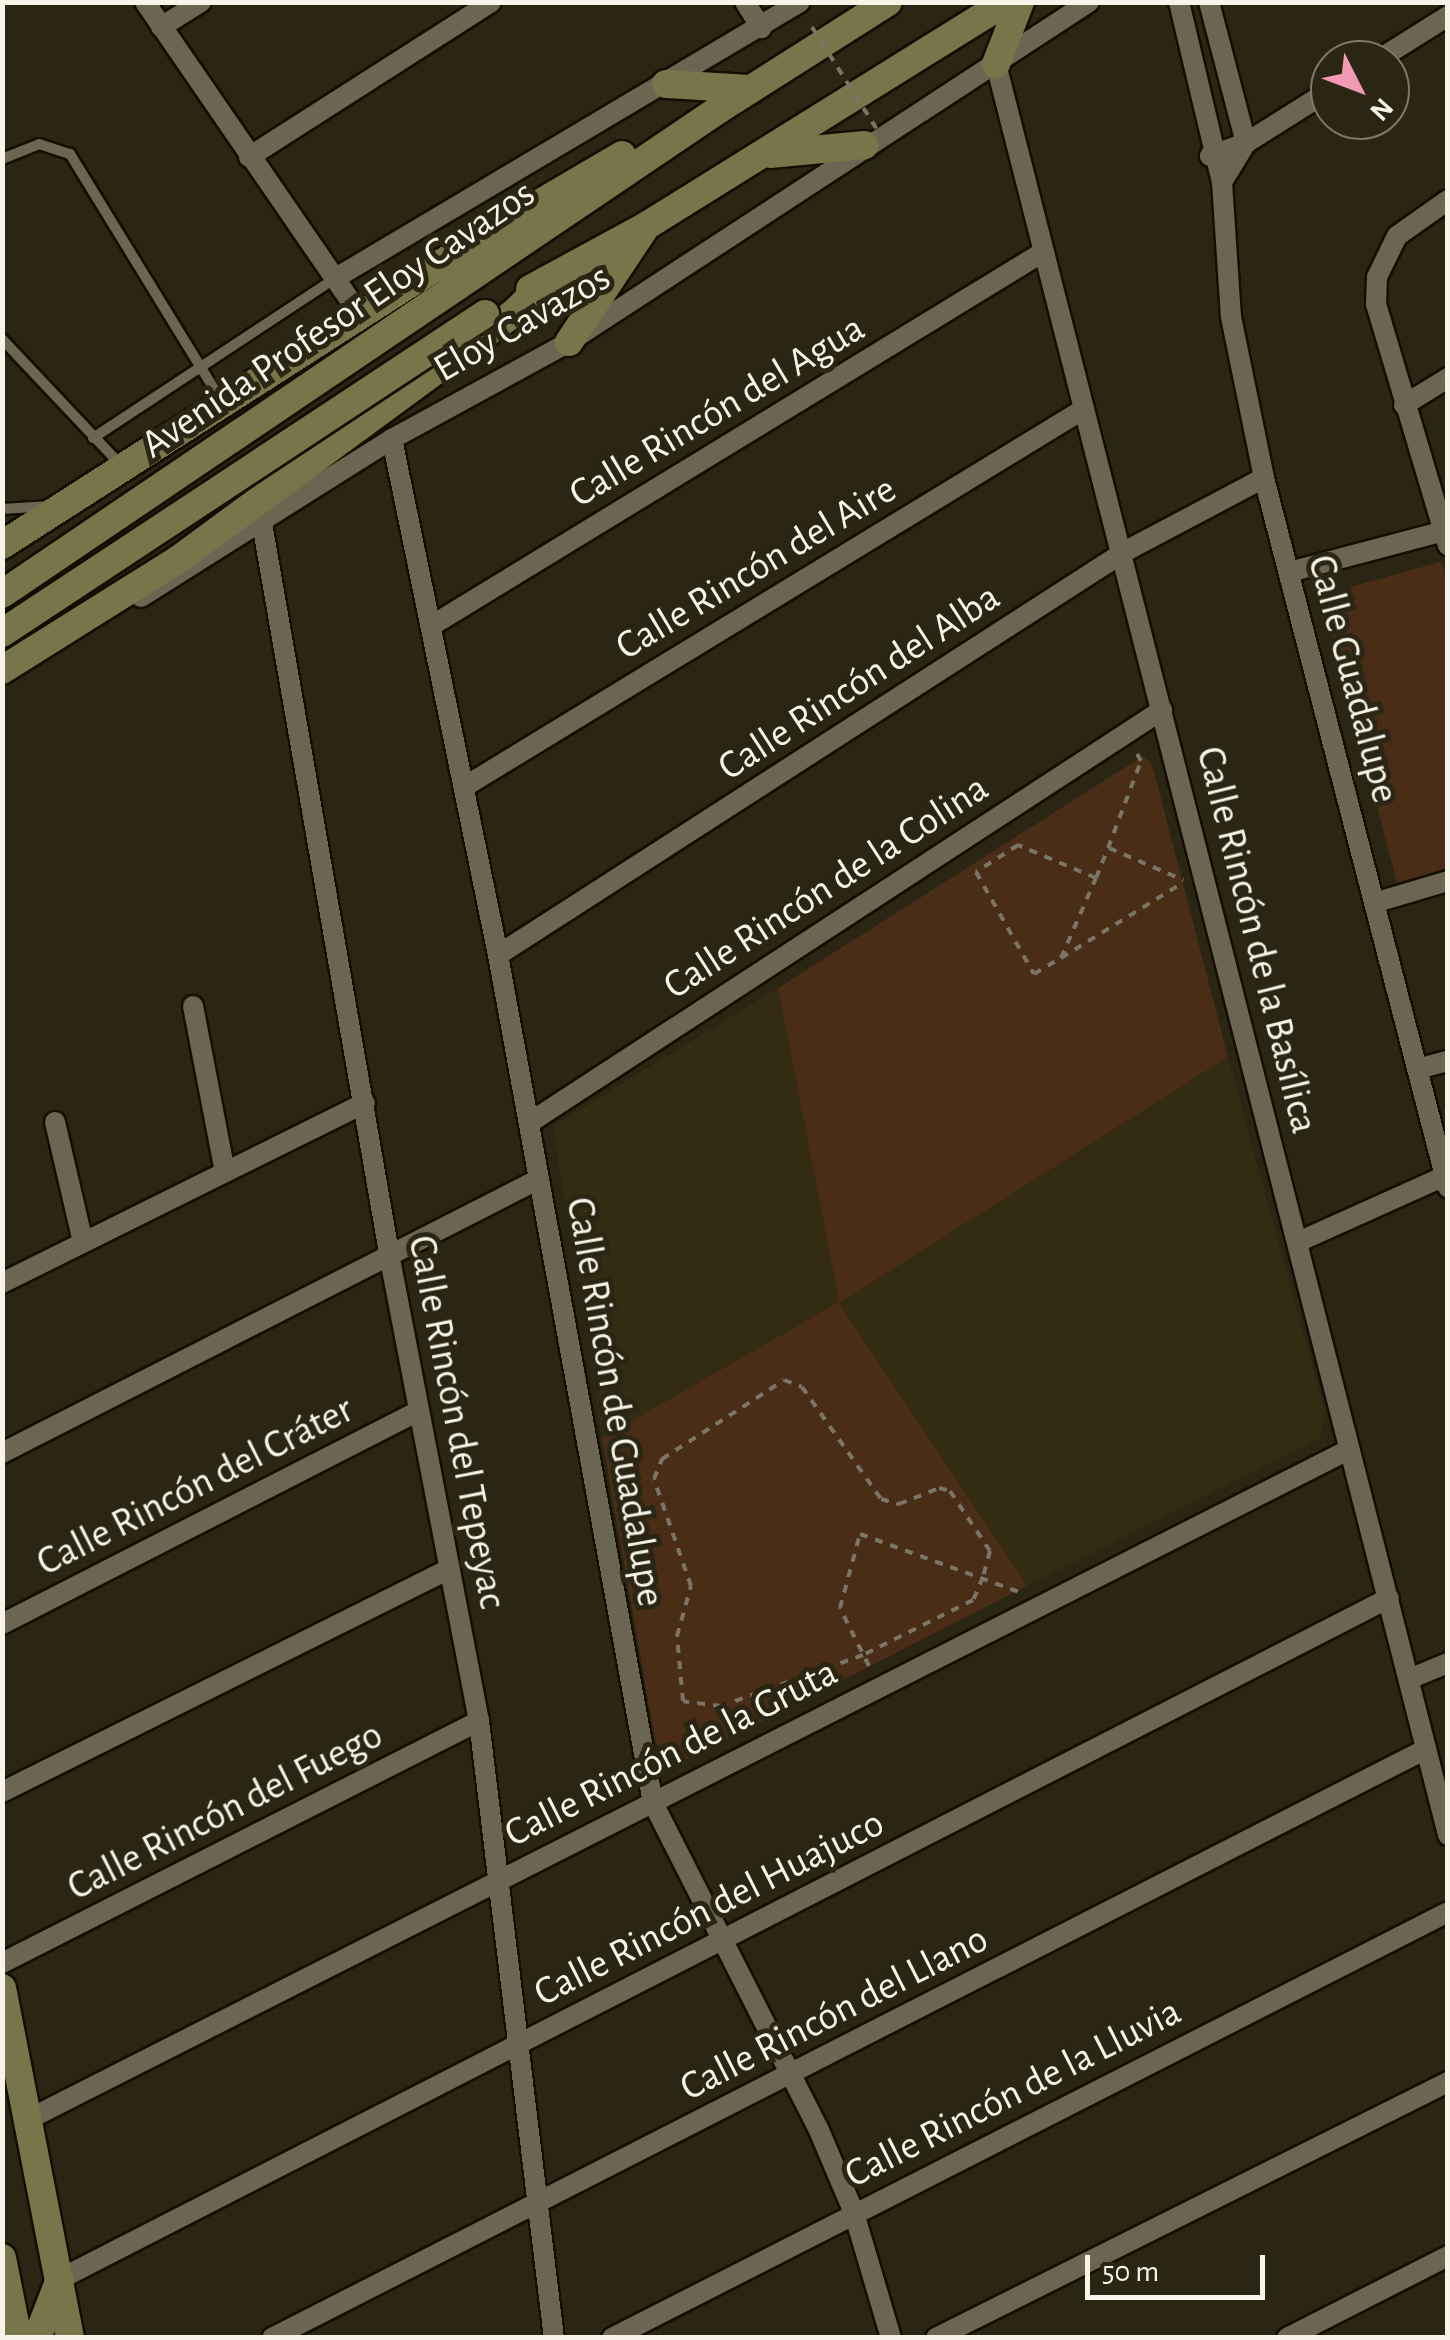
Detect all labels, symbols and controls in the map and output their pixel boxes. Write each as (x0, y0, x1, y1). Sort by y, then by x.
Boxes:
north arrow (1310, 40, 1410, 140)
text: N (1364, 92, 1398, 125)
street label: Avenida Profesor Eloy Cavazos (132, 169, 544, 469)
street label: Eloy Cavazos (425, 253, 619, 393)
street label: Calle Rincón del Agua (561, 304, 873, 518)
street label: Calle Rincón del Aire (607, 465, 905, 671)
street label: Calle Guadalupe (1297, 550, 1409, 808)
street label: Calle Rincón del Alba (709, 573, 1009, 791)
street label: Calle Rincón de la Basílica (1186, 742, 1328, 1138)
street label: Calle Rincón de la Colina (655, 764, 997, 1010)
street label: Calle Rincón de Guadalupe (555, 1194, 675, 1610)
street label: Calle Rincón del Tepeyac (397, 1232, 517, 1612)
street label: Calle Rincón del Cráter (29, 1385, 361, 1587)
street label: Calle Rincón de la Gruta (497, 1648, 845, 1858)
street label: Calle Rincón del Fuego (59, 1711, 391, 1911)
street label: Calle Rincón del Huajuco (526, 1799, 892, 2017)
street label: Calle Rincón del Llano (672, 1915, 996, 2111)
street label: Calle Rincón de la Lluvia (837, 1987, 1189, 2199)
scale bar (1090, 2235, 1270, 2297)
text: 50 m (1102, 2257, 1159, 2287)

